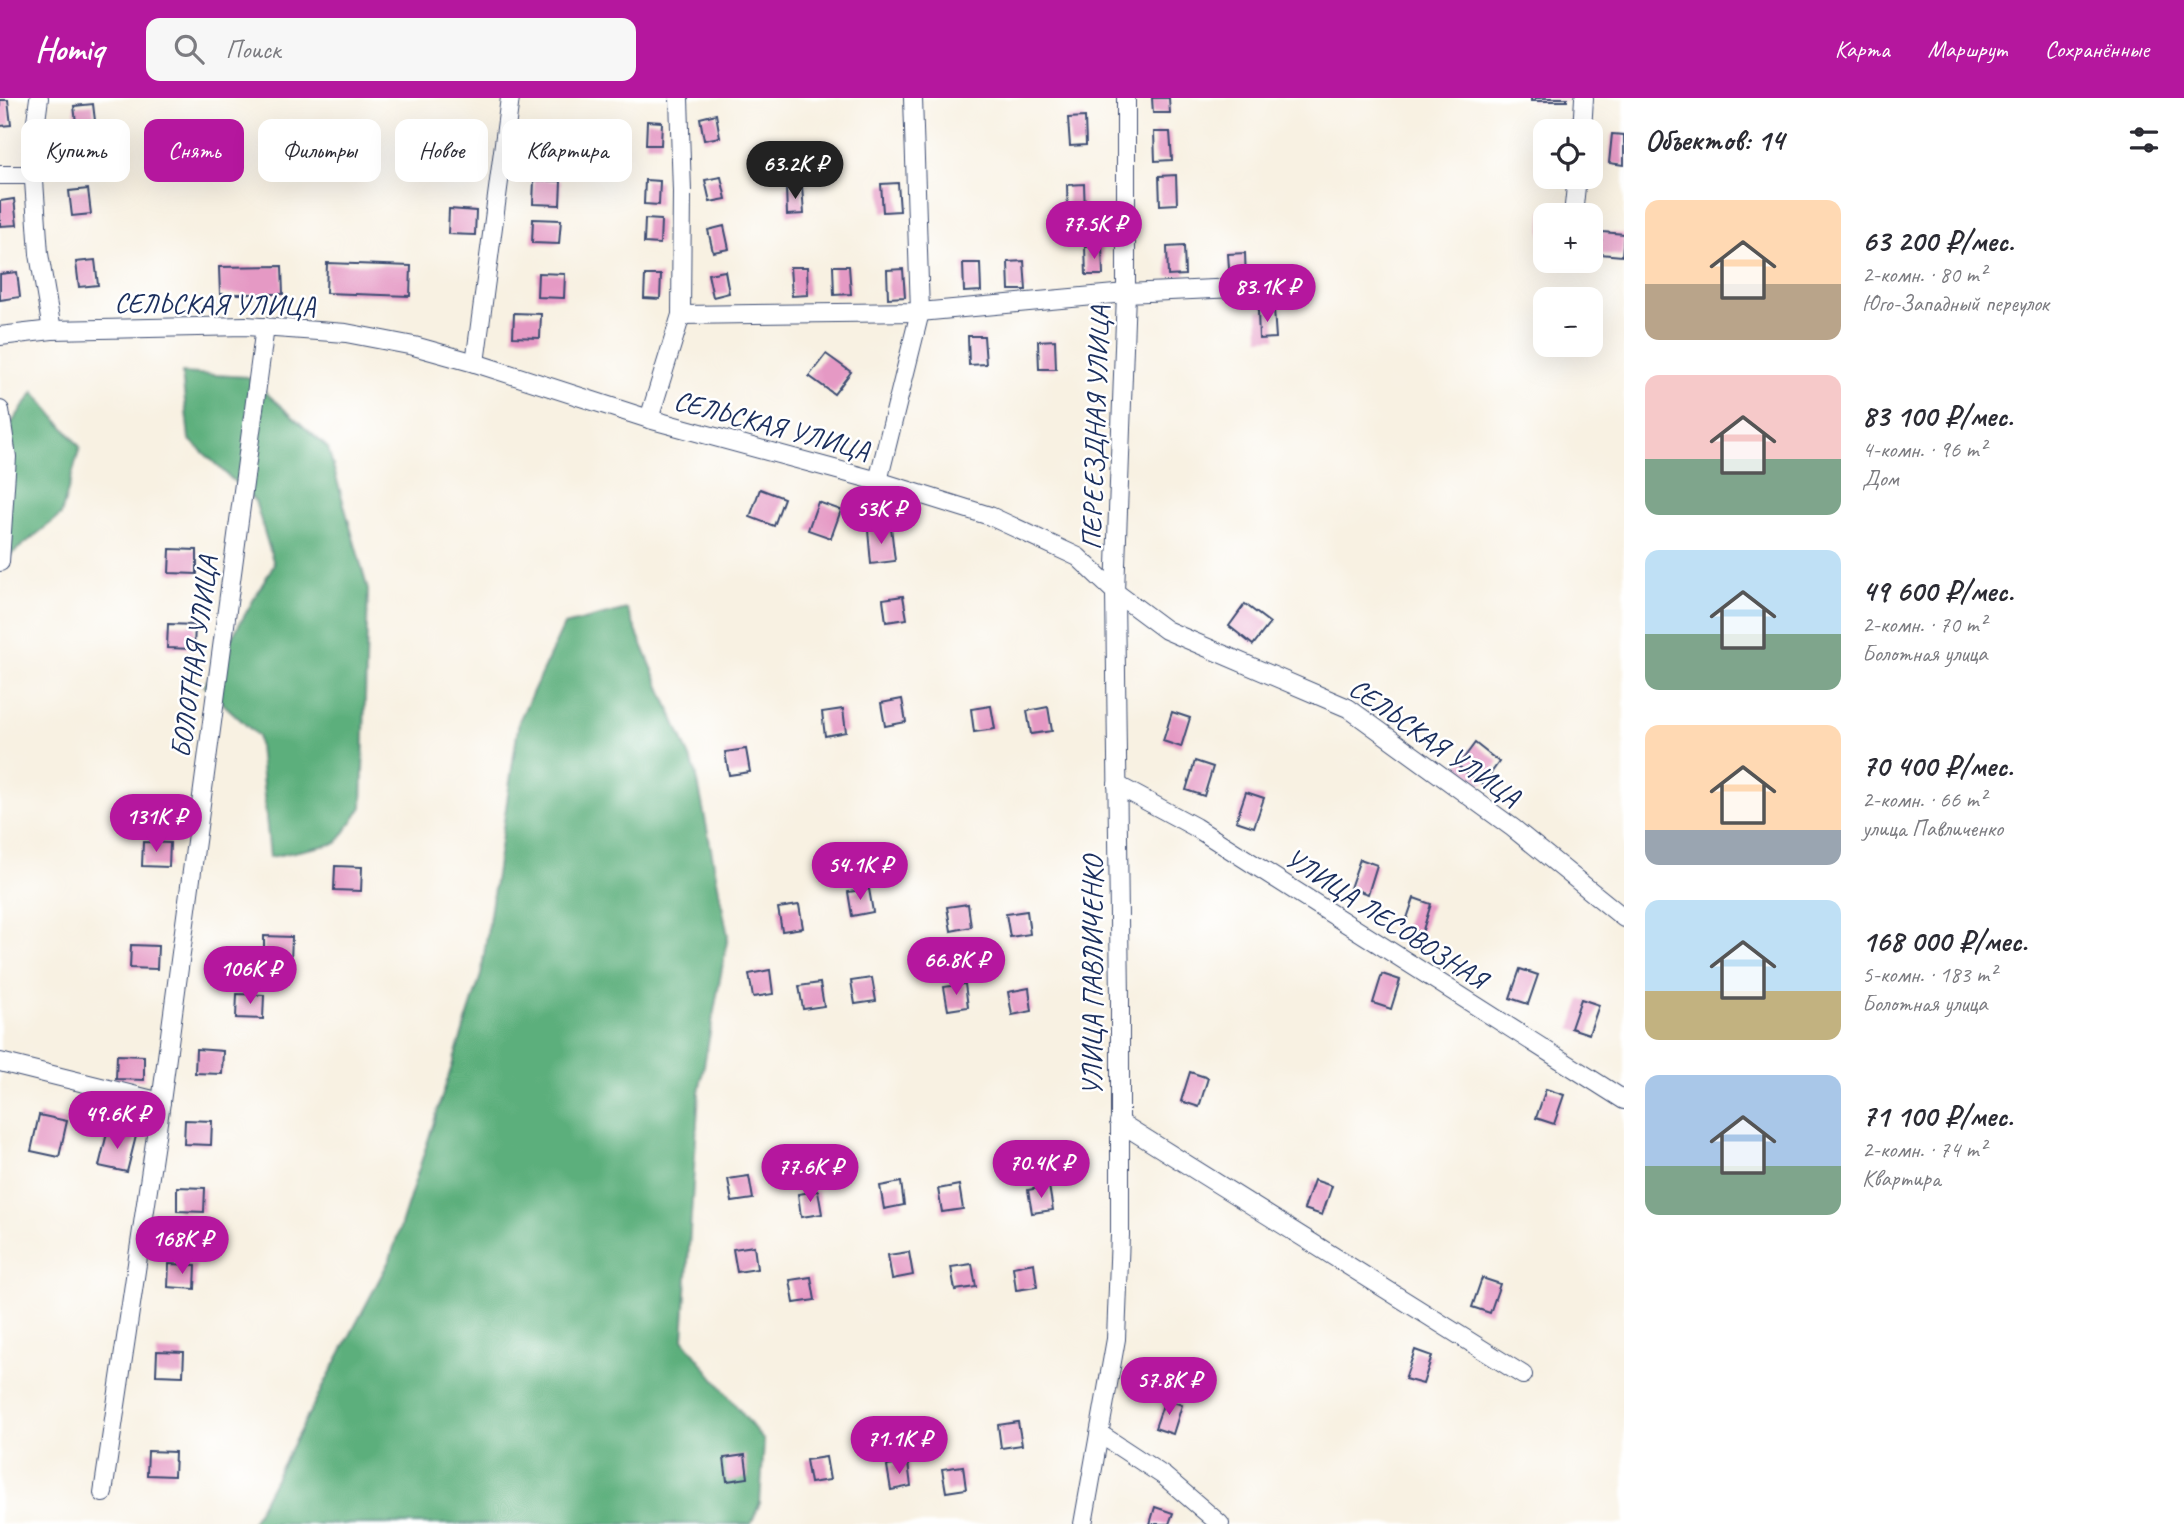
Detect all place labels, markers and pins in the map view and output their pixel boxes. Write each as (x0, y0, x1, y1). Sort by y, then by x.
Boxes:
pin: 63.2K ₽ (730, 141, 860, 201)
pin: 77.5K ₽ (1029, 202, 1159, 261)
pin: 83.1K ₽ (1202, 264, 1332, 324)
pin: 53K ₽ (832, 486, 930, 546)
pin: 131K ₽ (99, 794, 213, 854)
pin: 54.1K ₽ (795, 842, 925, 902)
pin: 66.8K ₽ (891, 937, 1021, 997)
pin: 106K ₽ (193, 946, 307, 1006)
pin: 49.6K ₽ (52, 1091, 182, 1151)
pin: 70.4K ₽ (976, 1140, 1106, 1200)
pin: 77.6K ₽ (745, 1144, 875, 1204)
pin: 168K ₽ (125, 1216, 239, 1276)
pin: 57.8K ₽ (1104, 1358, 1234, 1417)
pin: 71.1K ₽ (834, 1416, 964, 1476)

